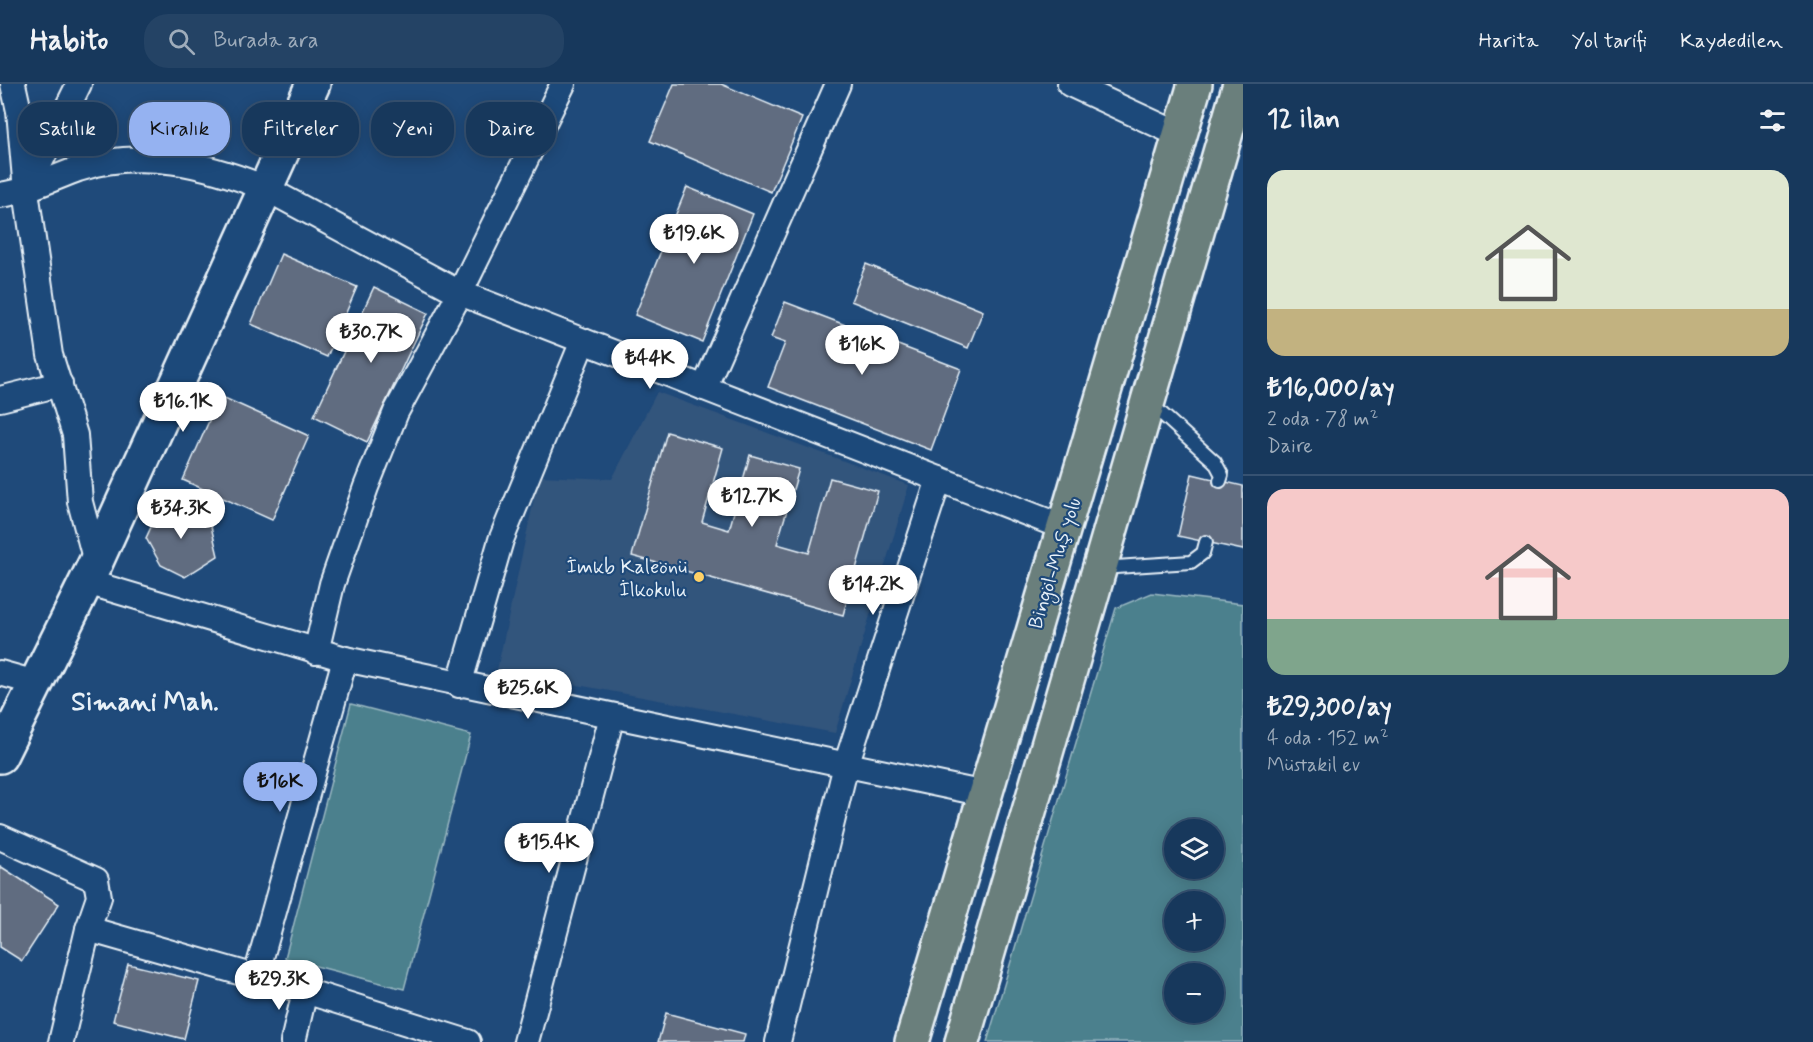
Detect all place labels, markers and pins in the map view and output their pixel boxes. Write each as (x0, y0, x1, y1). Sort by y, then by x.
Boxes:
pin: ₺19.6K (645, 214, 743, 265)
pin: ₺30.7K (322, 313, 420, 364)
pin: ₺16K (826, 325, 898, 376)
pin: ₺44K (614, 339, 686, 390)
pin: ₺16.1K (134, 382, 232, 433)
pin: ₺12.7K (703, 477, 801, 528)
pin: ₺34.3K (132, 489, 230, 540)
place label: İmkb Kaleönü İlkokulu (567, 554, 687, 604)
pin: ₺14.2K (824, 565, 922, 616)
marker: İmkb Kaleönü İlkokulu (692, 570, 706, 584)
pin: ₺25.6K (479, 669, 577, 720)
pin: ₺16K (244, 762, 316, 813)
pin: ₺15.4K (500, 823, 598, 874)
pin: ₺29.3K (230, 960, 328, 1011)

